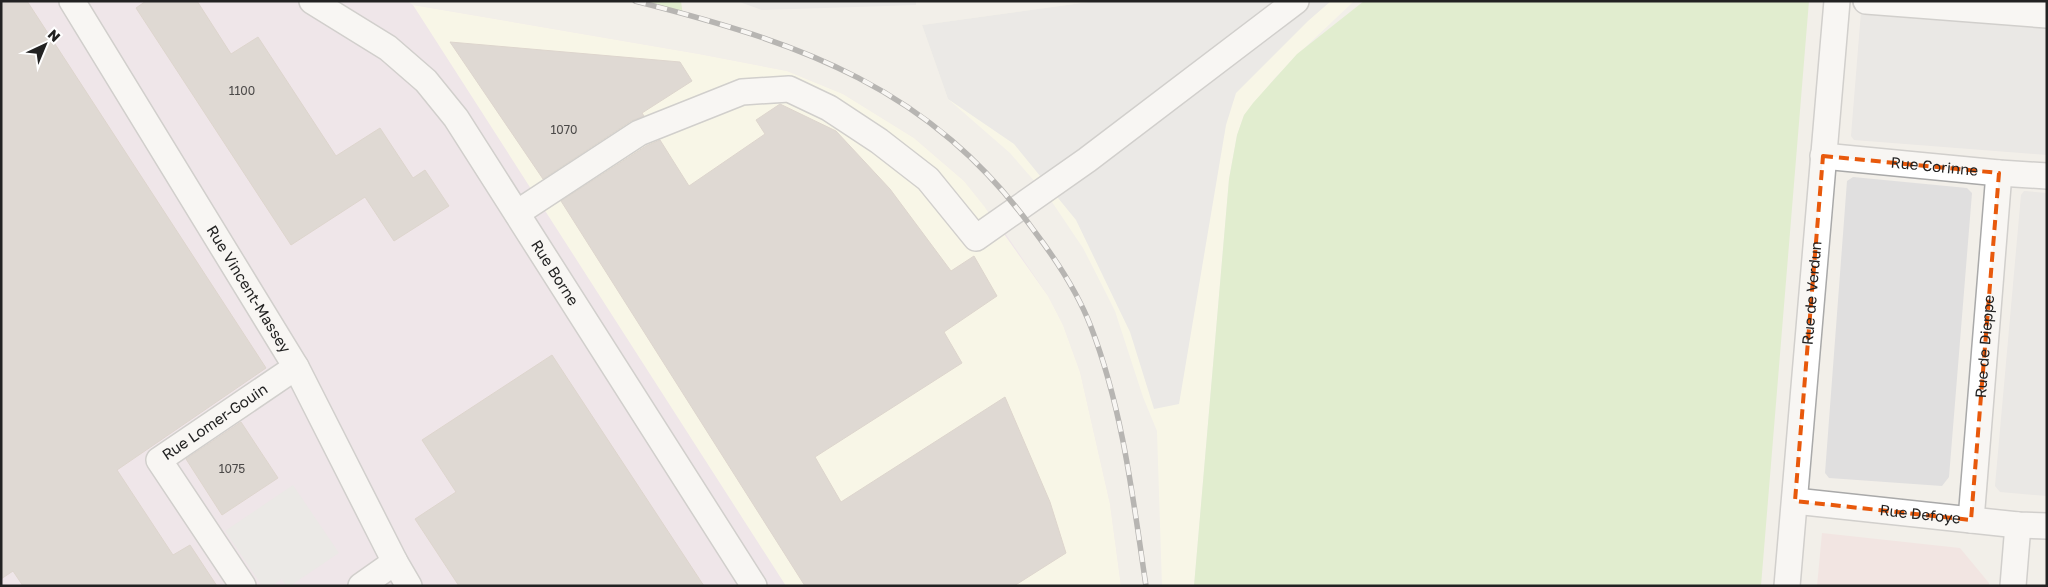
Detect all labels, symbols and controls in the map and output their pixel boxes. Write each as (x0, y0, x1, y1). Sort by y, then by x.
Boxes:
north arrow (20, 20, 70, 70)
text: N (45, 25, 64, 45)
house number: 1100 (229, 83, 255, 98)
house number: 1070 (550, 122, 578, 137)
street label: Rue Corinne (1890, 153, 1979, 179)
street label: Rue Vincent-Massey (203, 222, 295, 356)
street label: Rue Borne (528, 236, 583, 309)
street label: Rue de Verdun (1798, 240, 1824, 346)
street label: Rue de Dieppe (1971, 294, 1997, 399)
street label: Rue Lomer-Gouin (158, 379, 270, 463)
house number: 1075 (219, 461, 245, 476)
street label: Rue Defoye (1879, 500, 1962, 527)

